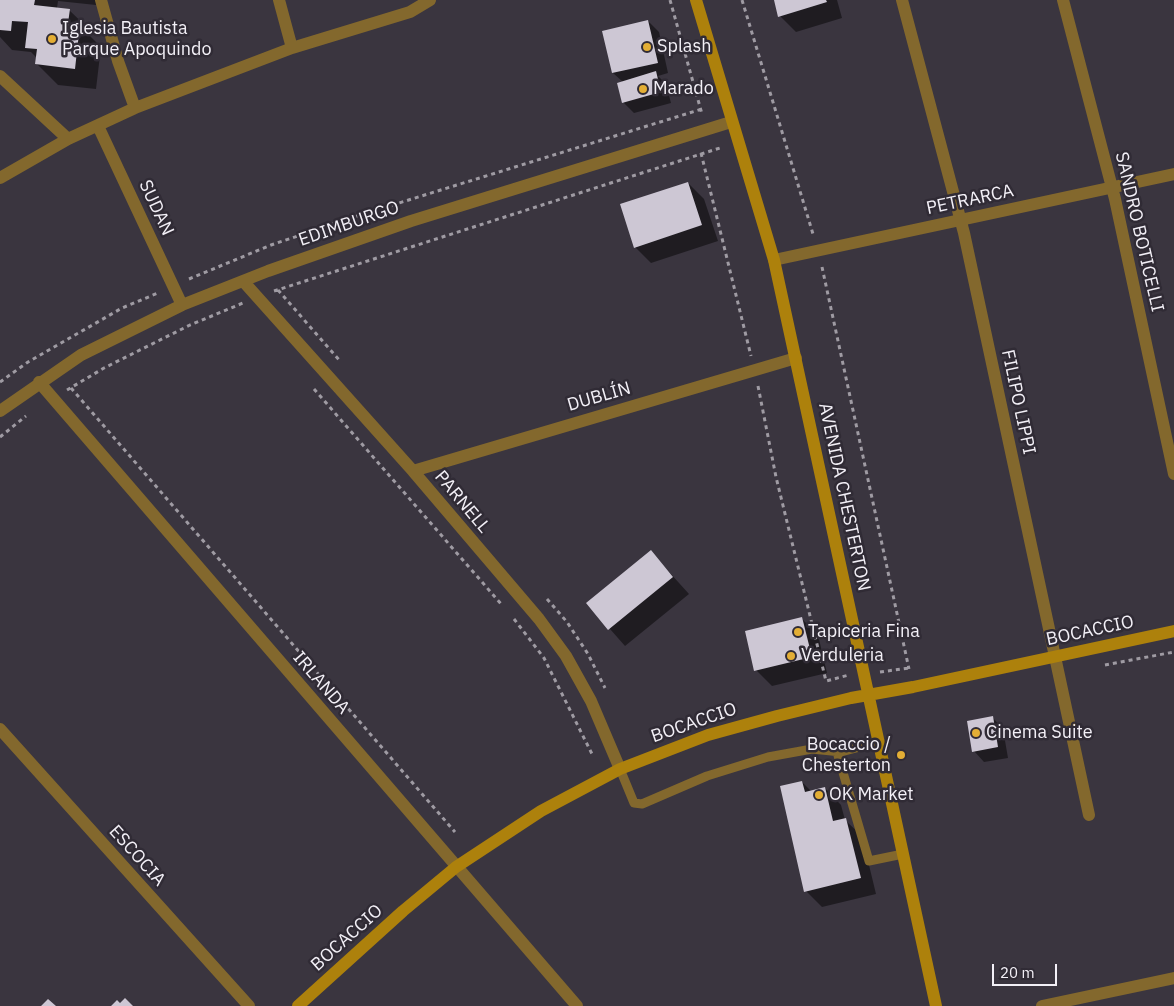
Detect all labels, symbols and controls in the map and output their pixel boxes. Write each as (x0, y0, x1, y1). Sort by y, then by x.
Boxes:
place label: Iglesia Bautista Parque Apoquindo (62, 18, 212, 60)
marker: Iglesia Bautista Parque Apoquindo (46, 33, 58, 45)
place label: Splash (657, 36, 711, 58)
marker: Splash (641, 41, 653, 53)
place label: Marado (653, 78, 714, 100)
marker: Marado (637, 83, 649, 95)
street label: SANDRO BOTICELLI (1110, 150, 1168, 314)
street label: SUDAN (134, 177, 178, 239)
street label: PETRARCA (924, 180, 1016, 220)
street label: EDIMBURGO (296, 197, 402, 251)
street label: FILIPO LIPPI (996, 348, 1040, 456)
street label: DUBLÍN (565, 378, 633, 416)
street label: AVENIDA CHESTERTON (814, 401, 874, 593)
street label: PARNELL (430, 467, 494, 537)
street label: BOCACCIO (1044, 611, 1136, 651)
place label: Tapiceria Fina (808, 621, 920, 643)
marker: Tapiceria Fina (792, 626, 804, 638)
place label: Verduleria (801, 645, 884, 667)
street label: IRLANDA (288, 647, 354, 719)
marker: Verduleria (785, 650, 797, 662)
street label: BOCACCIO (648, 698, 740, 748)
place label: Cinema Suite (986, 722, 1093, 744)
marker: Cinema Suite (970, 727, 982, 739)
place label: Bocaccio / Chesterton (802, 734, 891, 776)
marker: Bocaccio / Chesterton (895, 749, 907, 761)
place label: OK Market (829, 784, 914, 806)
marker: OK Market (813, 789, 825, 801)
street label: ESCOCIA (104, 821, 170, 891)
street label: BOCACCIO (307, 900, 387, 976)
scale bar (994, 954, 1059, 986)
text: 20 m (1000, 963, 1035, 982)

